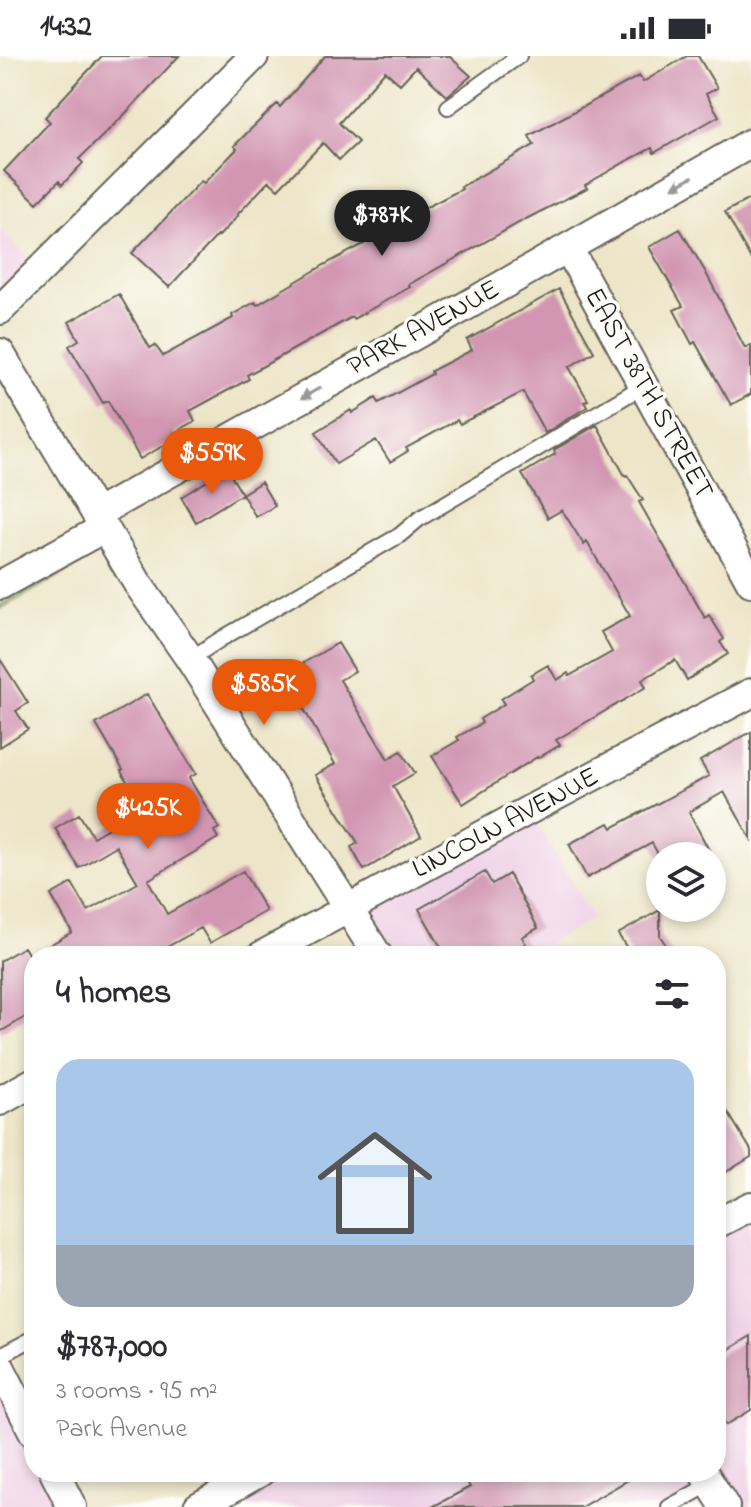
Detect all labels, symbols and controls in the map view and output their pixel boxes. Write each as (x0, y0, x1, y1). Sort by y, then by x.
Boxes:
text: 14:32 (40, 6, 92, 50)
one-way arrow (672, 175, 694, 189)
pin: $787K (326, 190, 438, 258)
text: $787K (352, 197, 412, 235)
street label: PARK AVENUE (340, 270, 508, 388)
street label: EAST 38TH STREET (573, 281, 723, 507)
one-way arrow (299, 386, 322, 400)
pin: $559K (156, 428, 268, 496)
text: $559K (179, 435, 245, 473)
pin: $585K (208, 659, 320, 727)
text: $585K (230, 666, 298, 704)
street label: LINCOLN AVENUE (405, 758, 607, 890)
pin: $425K (92, 783, 204, 851)
text: $425K (115, 790, 181, 828)
map controls (646, 842, 726, 922)
button: layers (646, 842, 726, 922)
text: 4 homes (56, 969, 171, 1019)
icon: filters (650, 972, 694, 1016)
icon: home (303, 1111, 447, 1255)
text: $787,000 (56, 1323, 167, 1373)
text: 3 rooms · 95 m² (56, 1373, 217, 1411)
text: Park Avenue (56, 1411, 187, 1449)

